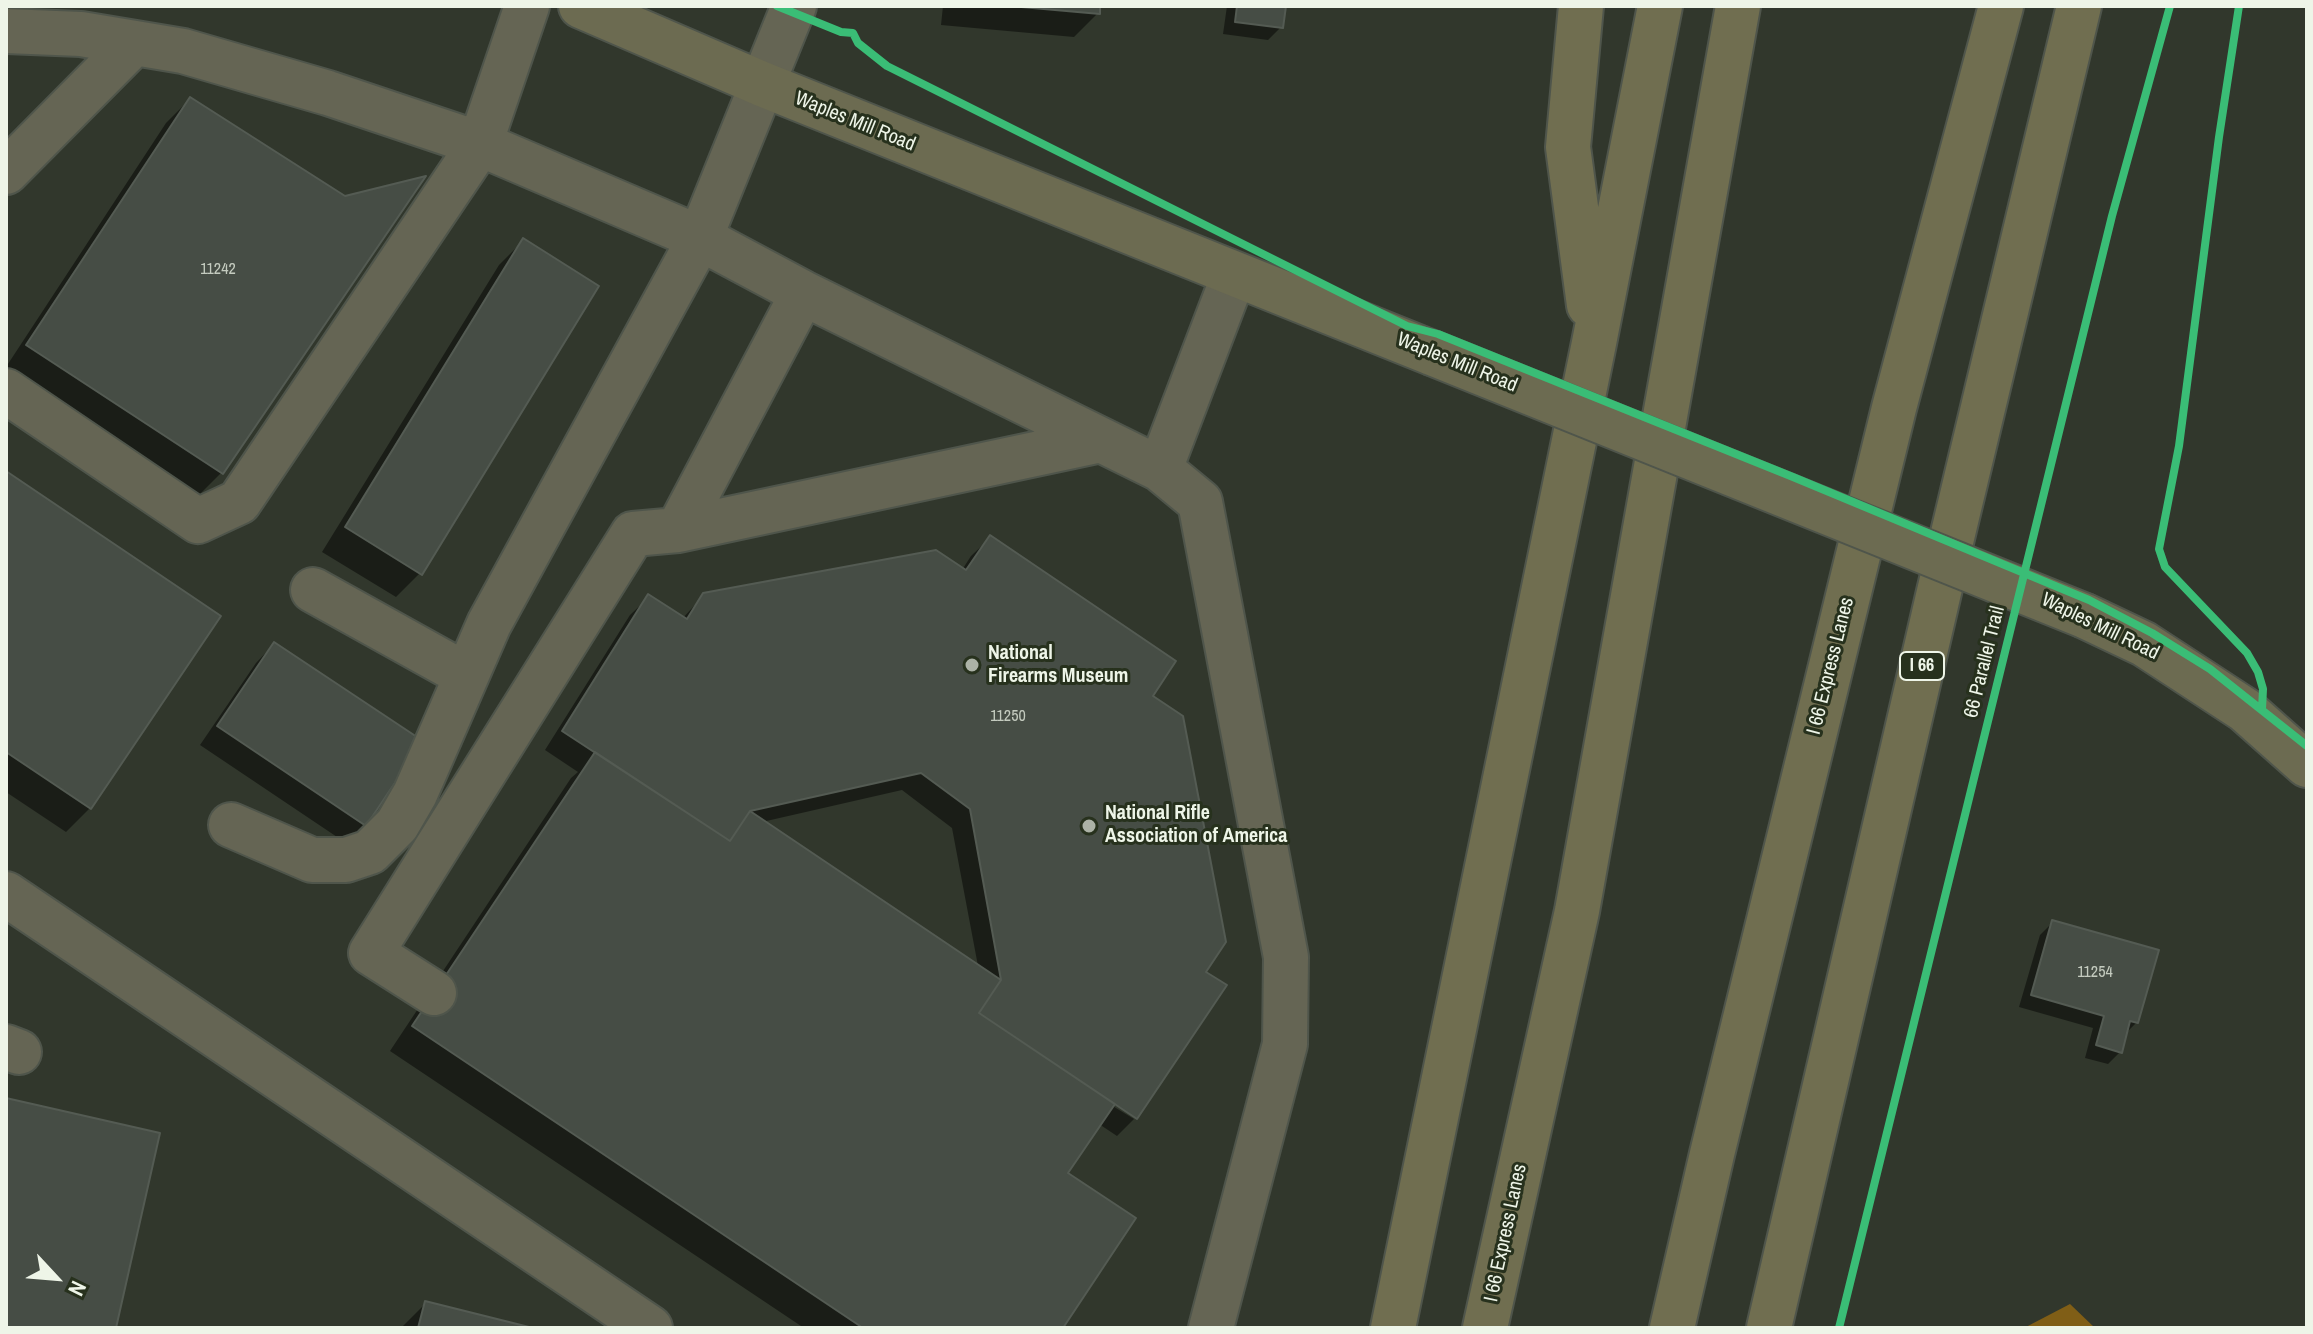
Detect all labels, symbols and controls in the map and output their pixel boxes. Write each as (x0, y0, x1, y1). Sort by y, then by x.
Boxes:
street label: Waples Mill Road (791, 87, 919, 157)
house number: 11242 (200, 260, 236, 280)
street label: Waples Mill Road (1393, 328, 1521, 398)
street label: Waples Mill Road (2037, 588, 2163, 666)
street label: I 66 Express Lanes (1802, 595, 1860, 737)
street label: 66 Parallel Trail (1960, 604, 2010, 720)
place label: National Firearms Museum (988, 642, 1128, 689)
road number: I 66 (1900, 652, 1944, 680)
marker: National Firearms Museum (963, 656, 981, 674)
house number: 11250 (990, 707, 1026, 727)
place label: National Rifle Association of America (1105, 802, 1287, 849)
marker: National Rifle Association of America (1080, 817, 1098, 835)
house number: 11254 (2077, 963, 2113, 983)
street label: I 66 Express Lanes (1480, 1162, 1532, 1304)
north arrow (16, 1238, 96, 1318)
text: N (61, 1276, 94, 1301)

